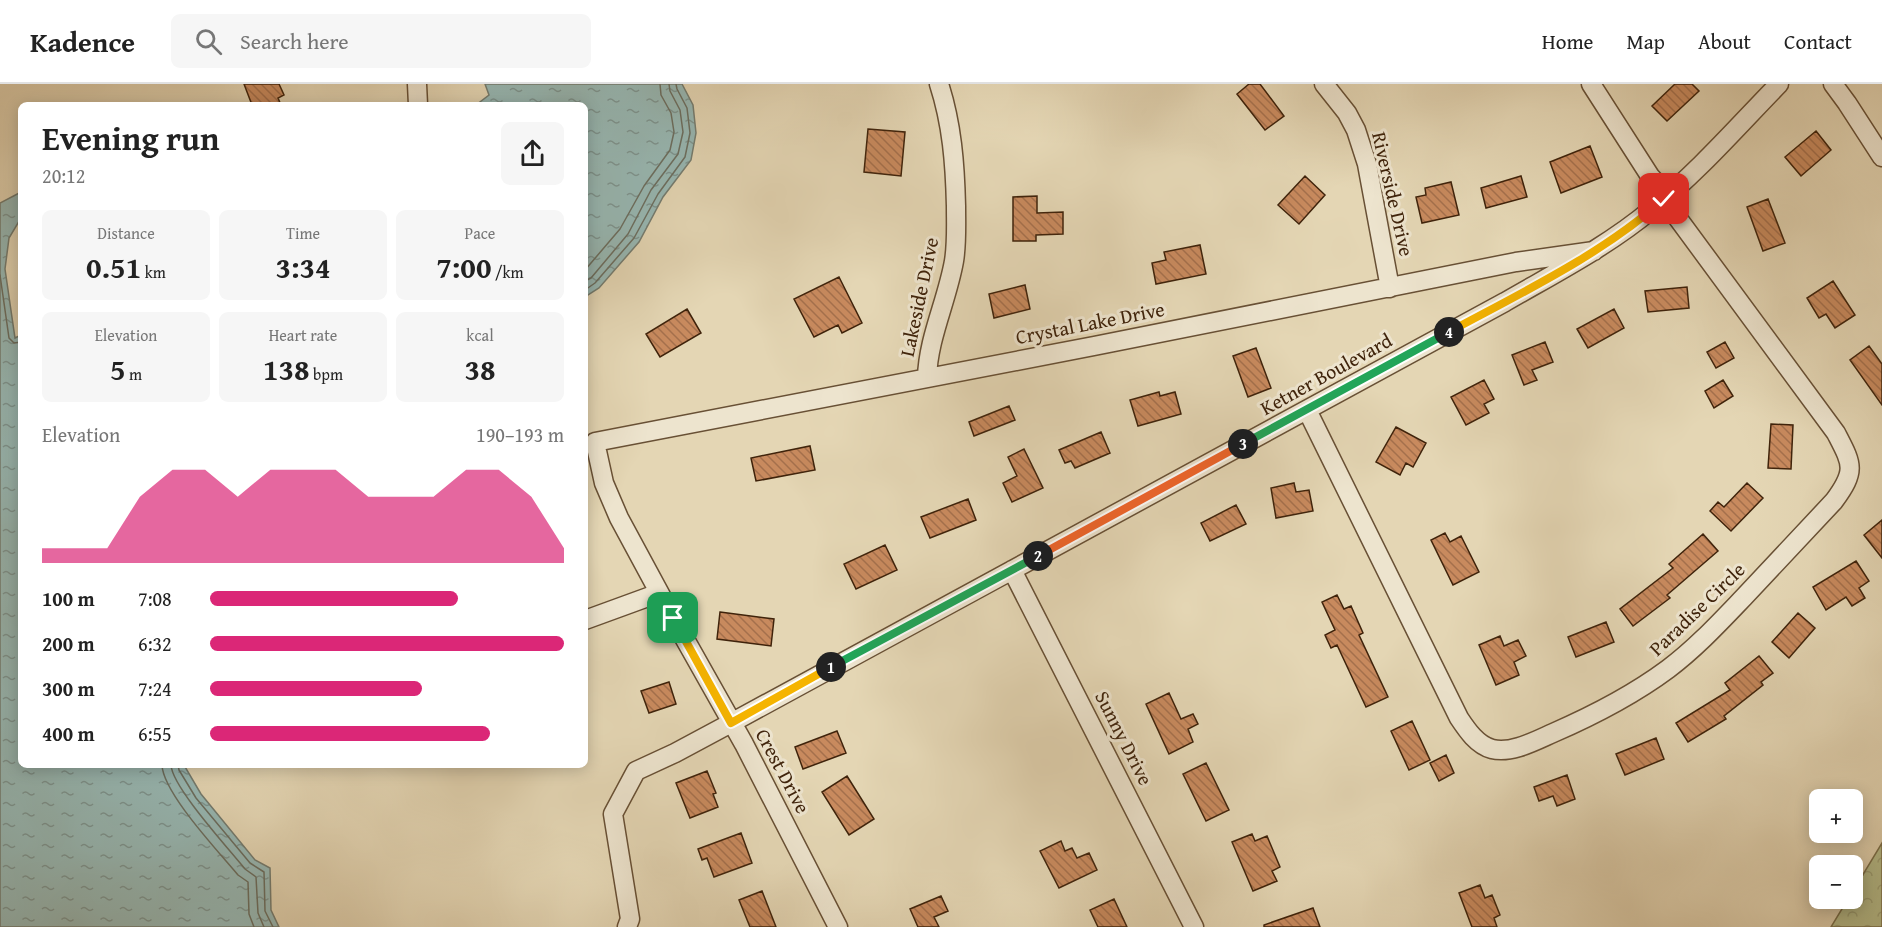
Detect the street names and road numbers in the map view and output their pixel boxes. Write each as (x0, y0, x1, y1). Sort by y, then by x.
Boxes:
street label: Riverside Drive (1365, 129, 1422, 259)
street label: Lakeside Drive (892, 235, 945, 359)
street label: Crystal Lake Drive (1013, 294, 1167, 351)
street label: Ketner Boulevard (1255, 325, 1397, 422)
street label: Paradise Circle (1642, 555, 1751, 662)
street label: Sunny Drive (1088, 686, 1161, 790)
street label: Crest Drive (749, 723, 818, 818)

